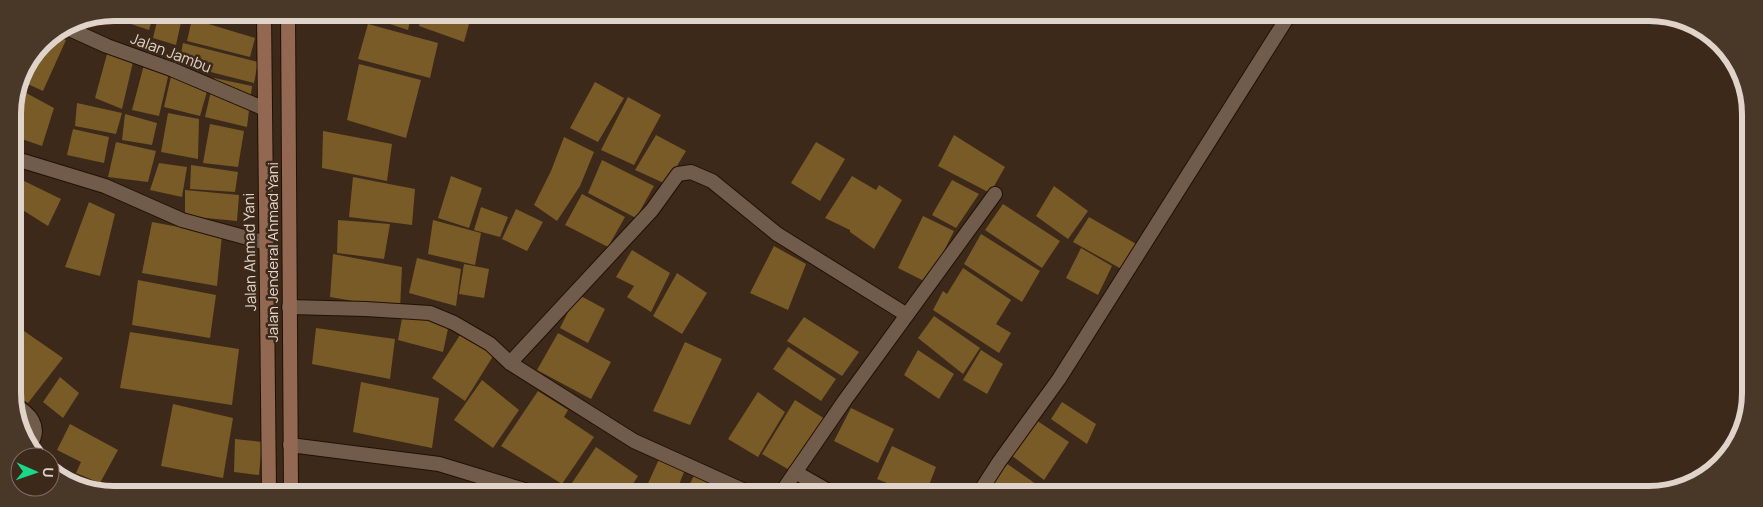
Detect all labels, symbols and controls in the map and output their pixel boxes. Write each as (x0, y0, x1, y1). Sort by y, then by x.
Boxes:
street label: Jalan Jambu (128, 28, 215, 78)
street label: Jalan Jenderal Ahmad Yani (262, 162, 283, 342)
street label: Jalan Ahmad Yani (238, 193, 261, 311)
north arrow (10, 447, 60, 497)
text: U (39, 467, 58, 478)

